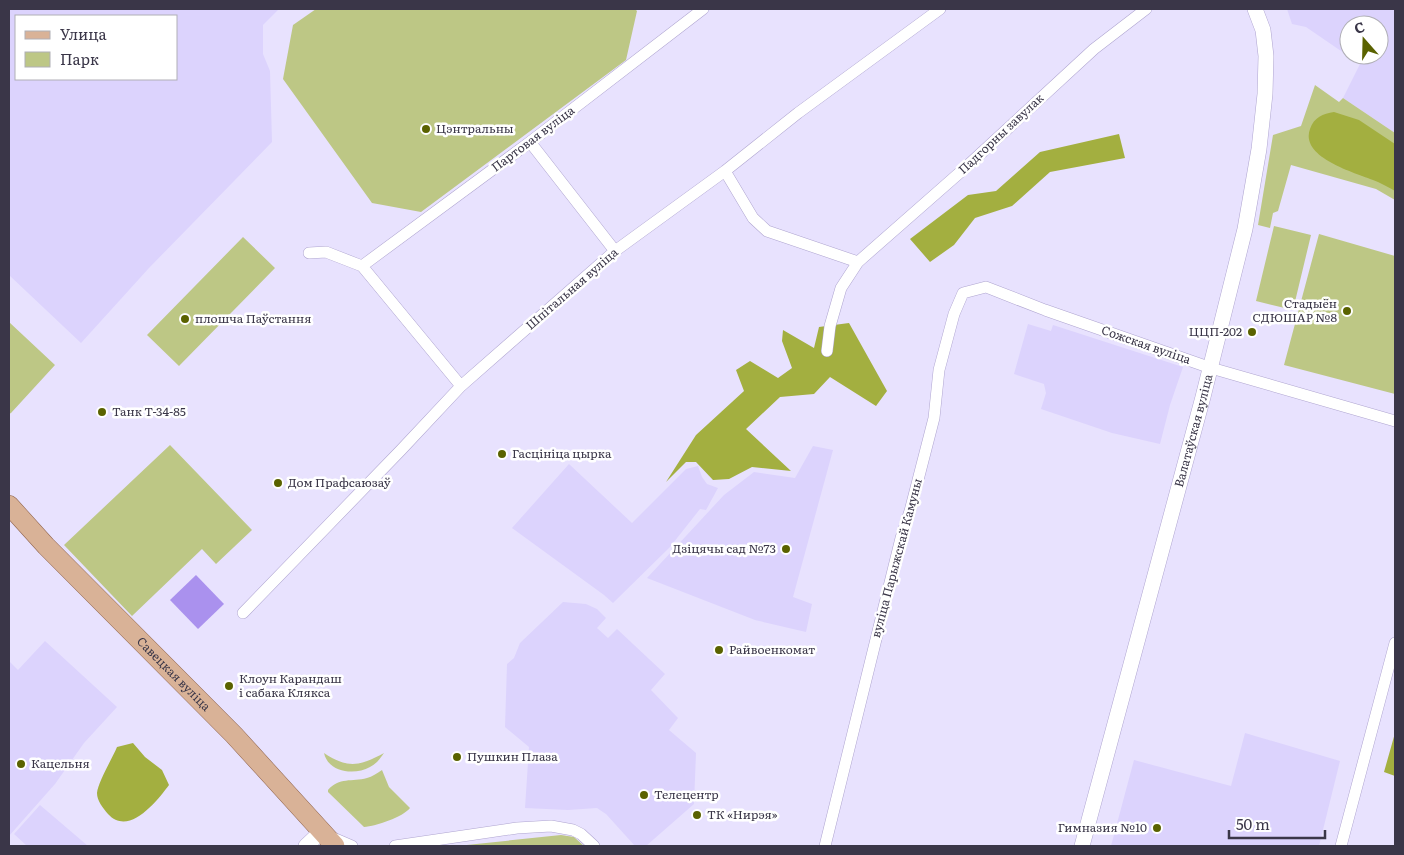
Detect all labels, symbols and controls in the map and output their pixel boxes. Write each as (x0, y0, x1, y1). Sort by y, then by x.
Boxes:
legend (15, 15, 178, 80)
north arrow (1339, 15, 1389, 65)
text: С (1351, 16, 1367, 38)
text: Улица (60, 22, 108, 45)
text: Парк (60, 47, 99, 70)
street label: Падгорны завулак (954, 89, 1047, 178)
street label: Партовая вуліца (487, 101, 578, 175)
place label: Цэнтральны (436, 119, 514, 137)
marker: Цэнтральны (420, 123, 432, 135)
street label: Шпітальная вуліца (521, 243, 622, 333)
place label: Стадыён СДЮШАР №8 (1253, 294, 1337, 326)
marker: Стадыён СДЮШАР №8 (1341, 305, 1353, 317)
place label: плошча Паўстання (195, 309, 311, 327)
marker: плошча Паўстання (179, 313, 191, 325)
street label: Сожская вуліца (1099, 320, 1194, 368)
place label: ЦЦП-202 (1189, 322, 1242, 340)
marker: ЦЦП-202 (1246, 326, 1258, 338)
street label: Валатаўская вуліца (1169, 372, 1217, 489)
place label: Танк Т-34-85 (112, 402, 186, 420)
marker: Танк Т-34-85 (96, 406, 108, 418)
place label: Гасцініца цырка (512, 444, 612, 462)
marker: Гасцініца цырка (496, 448, 508, 460)
place label: Дом Прафсаюзаў (288, 473, 391, 491)
street label: вуліца Парыжскай Камуны (866, 476, 926, 639)
marker: Дом Прафсаюзаў (272, 477, 284, 489)
place label: Дзіцячы сад №73 (673, 539, 776, 557)
marker: Дзіцячы сад №73 (780, 543, 792, 555)
street label: Савецкая вуліца (133, 632, 216, 715)
place label: Райвоенкомат (729, 640, 815, 658)
marker: Райвоенкомат (713, 644, 725, 656)
place label: Клоун Карандаш і сабака Клякса (239, 669, 342, 701)
marker: Клоун Карандаш і сабака Клякса (223, 680, 235, 692)
place label: Пушкин Плаза (467, 747, 558, 765)
marker: Пушкин Плаза (451, 751, 463, 763)
place label: Кацельня (31, 754, 90, 772)
marker: Кацельня (15, 758, 27, 770)
place label: Телецентр (654, 785, 719, 803)
marker: Телецентр (638, 789, 650, 801)
place label: ТК «Нирэя» (707, 805, 778, 823)
scale bar (1229, 808, 1325, 840)
marker: ТК «Нирэя» (691, 809, 703, 821)
text: 50 m (1236, 812, 1270, 835)
place label: Гимназия №10 (1058, 818, 1147, 836)
marker: Гимназия №10 (1151, 822, 1163, 834)

